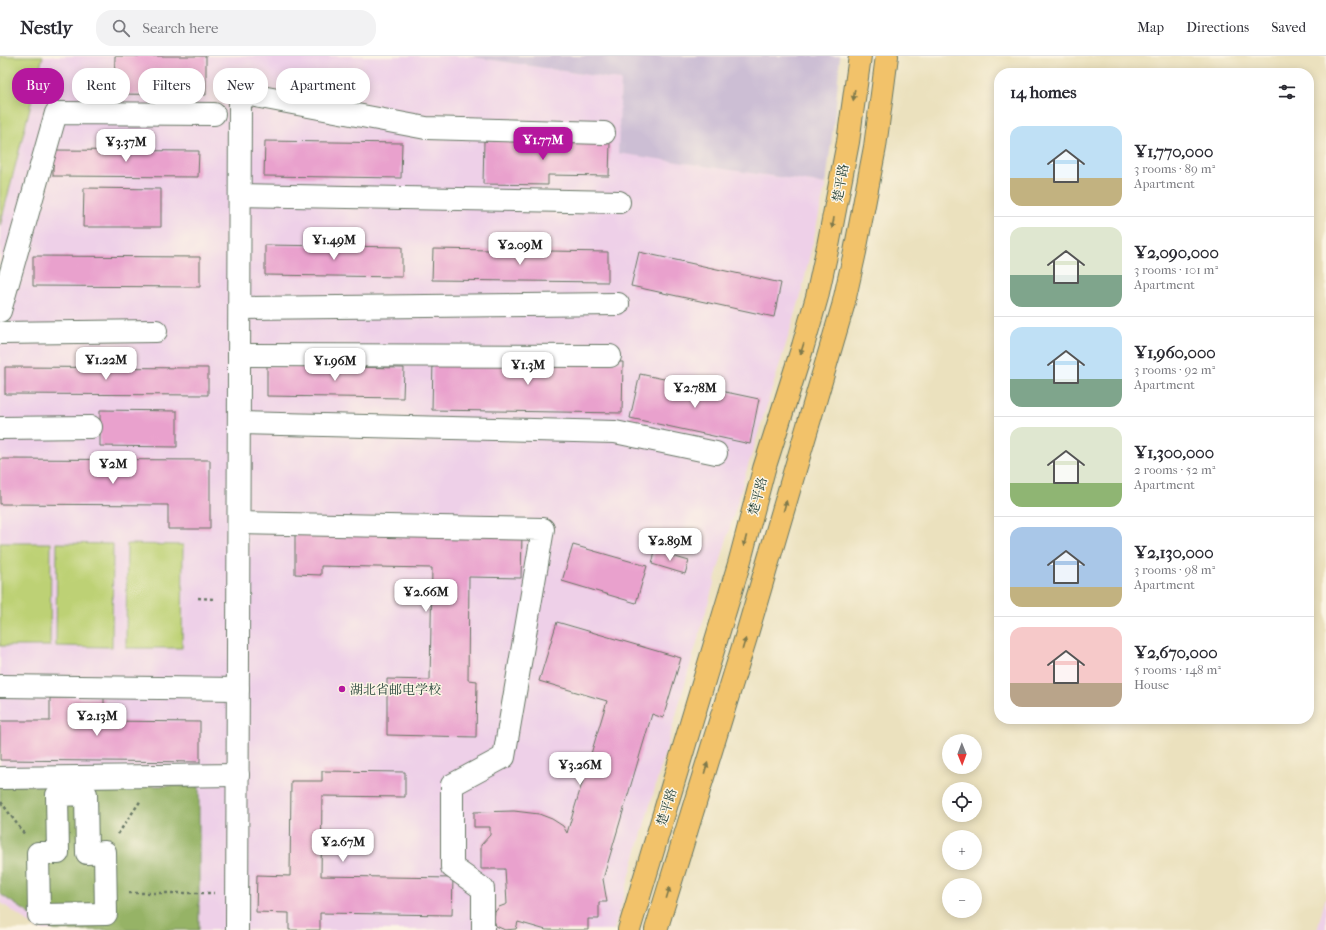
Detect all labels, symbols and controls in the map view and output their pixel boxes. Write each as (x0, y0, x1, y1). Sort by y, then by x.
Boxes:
search box (96, 10, 376, 46)
text: Nestly (20, 17, 72, 39)
icon: search (110, 17, 132, 39)
text: Search here (142, 19, 218, 37)
text: Map (1137, 19, 1164, 36)
text: Directions (1186, 19, 1249, 36)
text: Saved (1271, 19, 1306, 36)
chip: Buy (12, 68, 64, 104)
chip: Rent (72, 68, 130, 104)
chip: Filters (138, 68, 205, 104)
chip: New (213, 68, 268, 104)
chip: Apartment (276, 68, 370, 104)
icon: filters (1276, 81, 1298, 103)
text: 14 homes (1010, 82, 1077, 102)
one-way arrow (851, 89, 857, 101)
pin: ¥1.77M (510, 127, 576, 161)
pin: ¥3.37M (93, 129, 159, 163)
text: ¥1.77M (523, 132, 563, 147)
text: ¥3.37M (105, 134, 147, 149)
text: ¥1,770,000 (1134, 141, 1213, 161)
icon: home (1042, 142, 1090, 190)
text: 3 rooms · 89 m² (1134, 161, 1215, 176)
street label: 楚平路 (830, 163, 851, 204)
text: Apartment (1134, 176, 1195, 191)
one-way arrow (829, 217, 835, 229)
pin: ¥1.49M (301, 227, 367, 261)
text: ¥1.49M (312, 232, 356, 247)
pin: ¥2.09M (487, 232, 553, 266)
text: ¥2.09M (497, 237, 543, 252)
text: ¥2,090,000 (1134, 242, 1219, 262)
icon: home (1042, 243, 1090, 291)
text: 3 rooms · 101 m² (1134, 262, 1218, 277)
text: Apartment (1134, 277, 1195, 292)
text: ¥1,960,000 (1134, 342, 1216, 362)
one-way arrow (799, 343, 805, 355)
icon: home (1042, 343, 1090, 391)
pin: ¥1.22M (73, 347, 139, 381)
pin: ¥1.96M (302, 348, 368, 382)
text: ¥1.22M (85, 352, 127, 367)
pin: ¥1.3M (500, 352, 556, 386)
text: ¥1.96M (314, 353, 356, 368)
text: ¥1.3M (511, 357, 545, 372)
text: 3 rooms · 92 m² (1134, 362, 1215, 377)
pin: ¥2.78M (662, 375, 728, 409)
text: Apartment (1134, 377, 1195, 392)
text: ¥2.78M (673, 380, 717, 395)
text: ¥1,300,000 (1134, 442, 1214, 462)
icon: home (1042, 443, 1090, 491)
pin: ¥2M (94, 451, 132, 485)
text: ¥2M (99, 456, 127, 471)
text: 2 rooms · 52 m² (1134, 462, 1215, 477)
street label: 楚平路 (745, 475, 770, 517)
text: Apartment (1134, 477, 1195, 492)
one-way arrow (782, 500, 788, 512)
pin: ¥2.89M (637, 528, 703, 562)
text: ¥2.89M (648, 533, 692, 548)
one-way arrow (742, 535, 748, 547)
text: ¥2,130,000 (1134, 542, 1214, 562)
icon: home (1042, 543, 1090, 591)
text: 3 rooms · 98 m² (1134, 562, 1215, 577)
text: Apartment (1134, 577, 1195, 592)
pin: ¥2.66M (393, 579, 459, 613)
text: ¥2.66M (403, 584, 449, 599)
one-way arrow (741, 638, 747, 650)
text: ¥2,670,000 (1134, 642, 1218, 662)
icon: home (1042, 643, 1090, 691)
text: 5 rooms · 148 m² (1134, 662, 1221, 677)
text: House (1134, 677, 1169, 692)
place label: 湖北省邮电学校 (350, 682, 441, 697)
marker: 湖北省邮电学校 (337, 684, 347, 694)
pin: ¥2.13M (64, 703, 130, 737)
text: ¥2.13M (76, 708, 118, 723)
north arrow (942, 734, 982, 774)
map controls (942, 734, 982, 918)
pin: ¥3.26M (547, 752, 613, 786)
text: ¥3.26M (558, 757, 602, 772)
one-way arrow (703, 762, 709, 774)
button: locate (942, 782, 982, 822)
street label: 楚平路 (654, 786, 679, 828)
pin: ¥2.67M (310, 829, 376, 863)
button: + (942, 830, 982, 870)
text: ¥2.67M (321, 834, 365, 849)
button: − (942, 878, 982, 918)
one-way arrow (665, 886, 671, 898)

